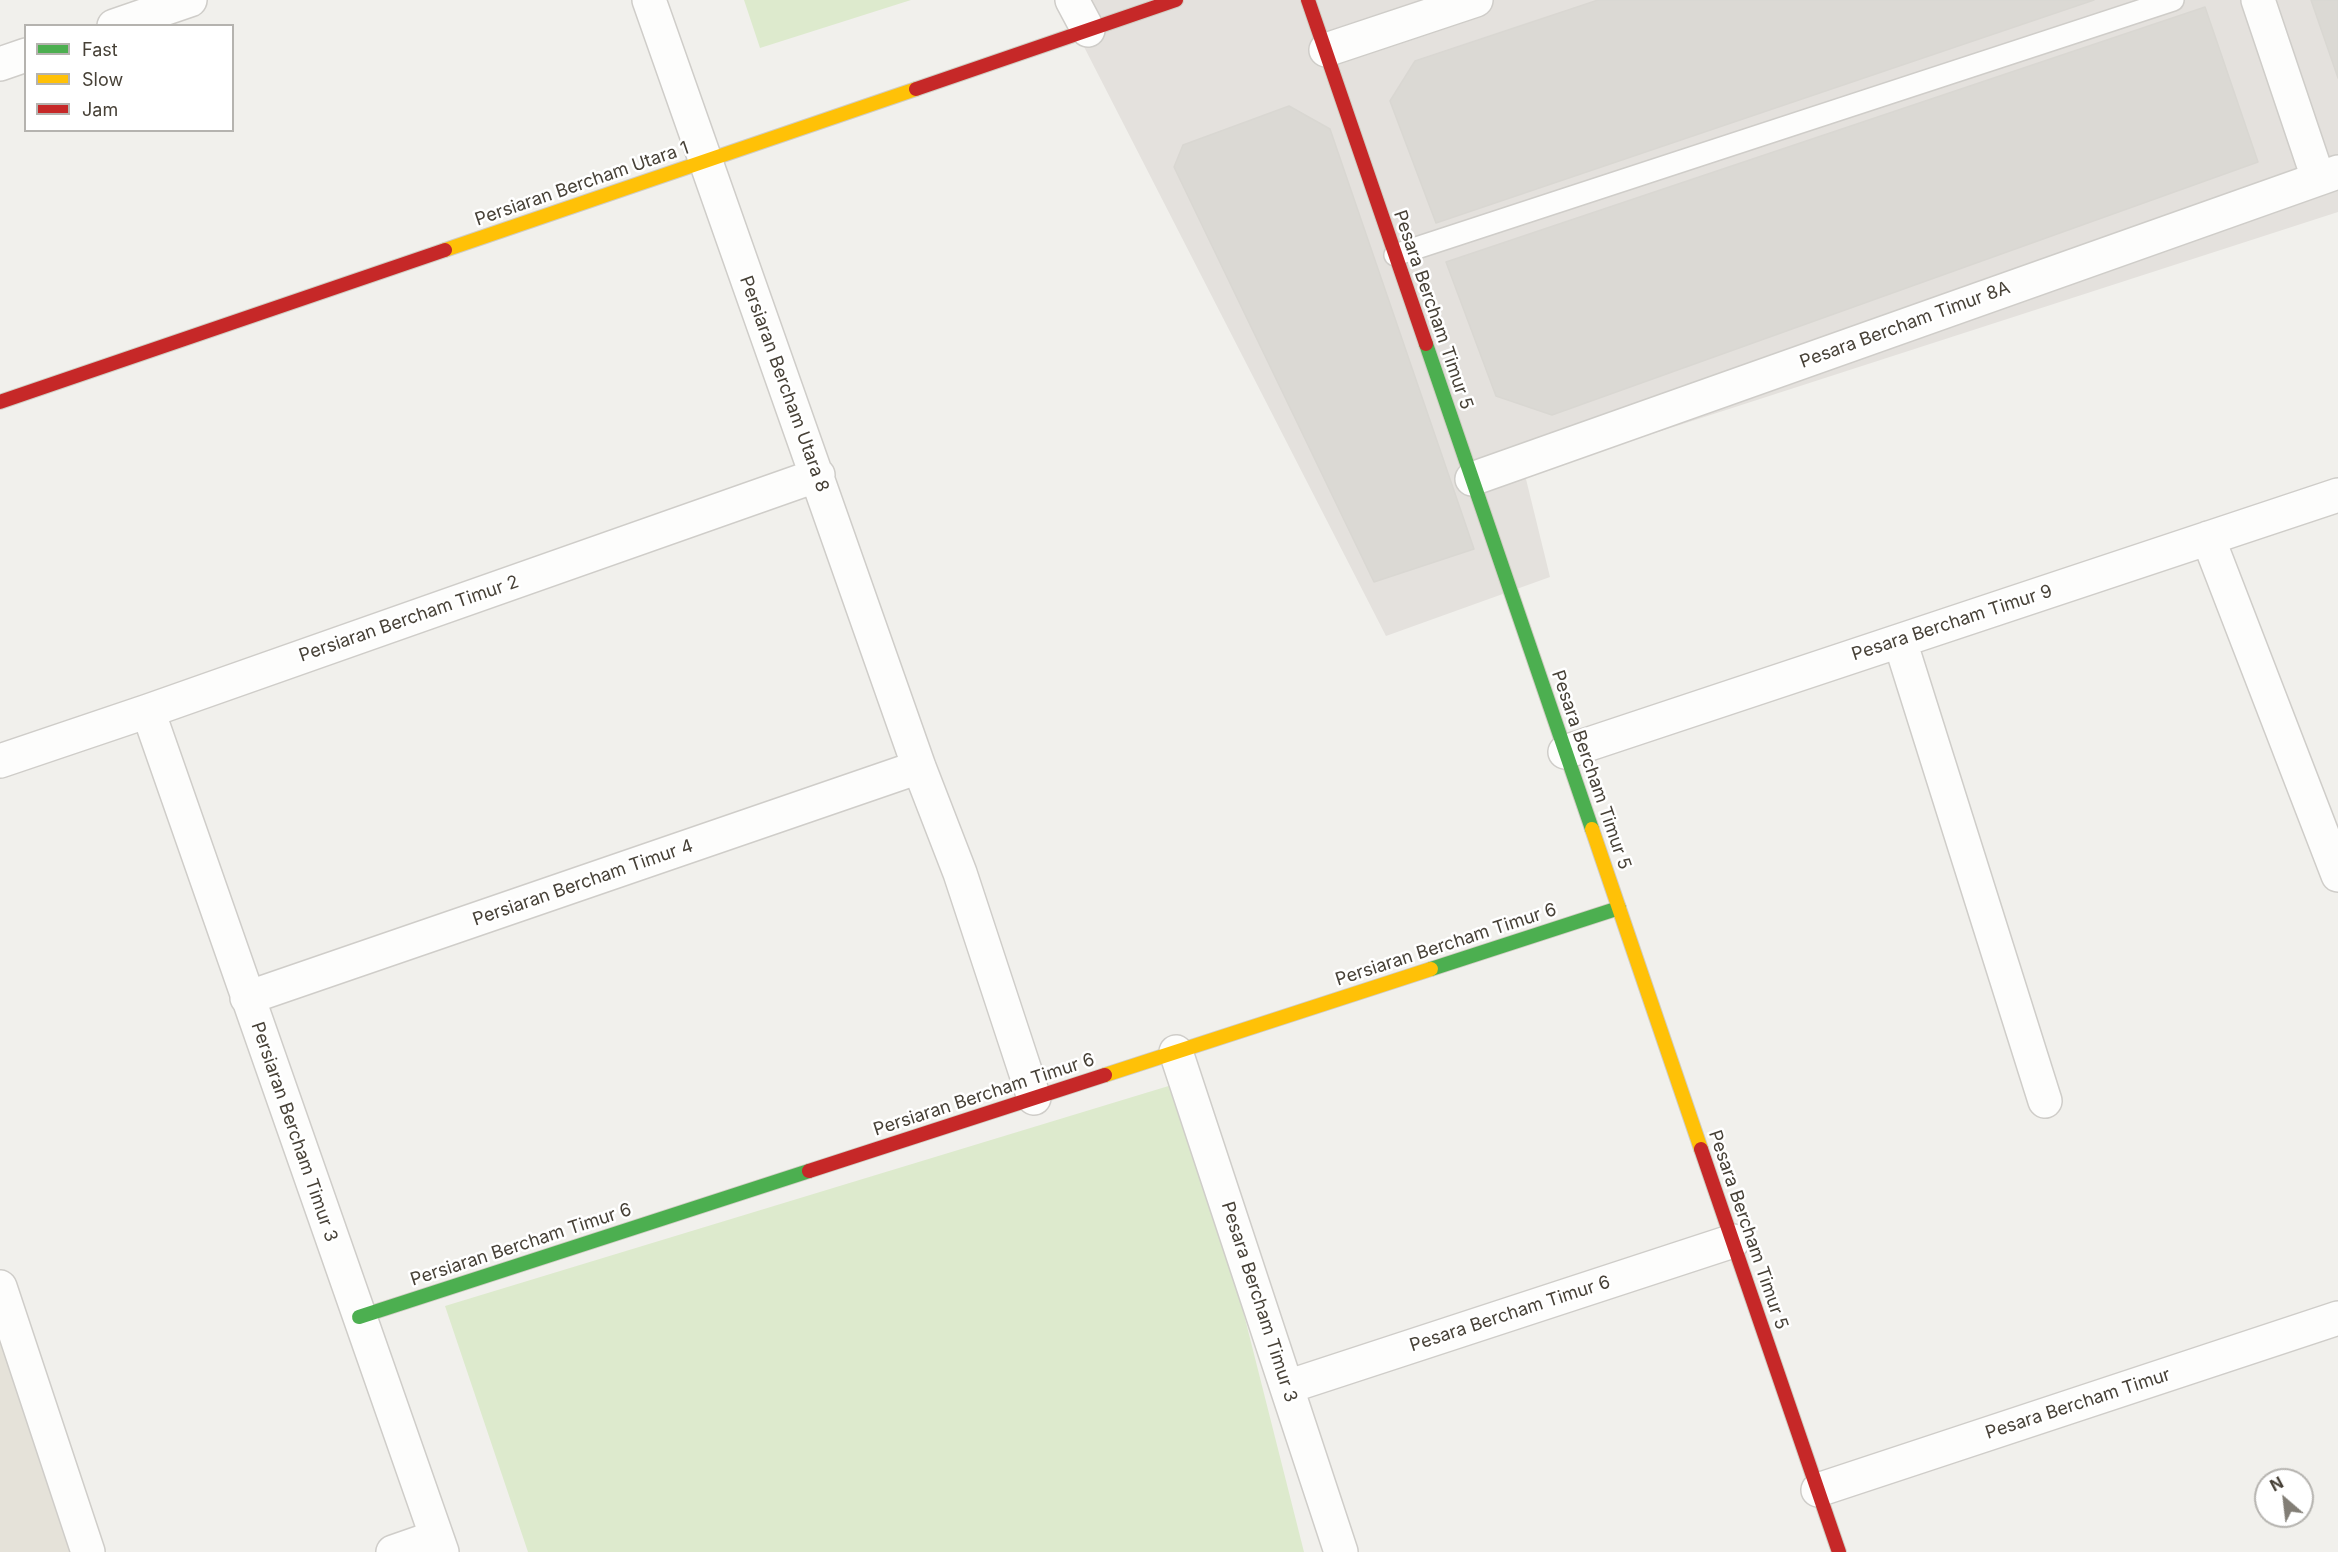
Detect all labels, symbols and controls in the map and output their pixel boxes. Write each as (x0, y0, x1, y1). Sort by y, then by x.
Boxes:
legend (24, 24, 234, 132)
text: Fast (82, 39, 118, 60)
text: Slow (82, 69, 123, 90)
text: Jam (82, 99, 118, 120)
street label: Persiaran Bercham Utara 1 (472, 137, 692, 231)
street label: Pesara Bercham Timur 5 (1389, 208, 1477, 412)
street label: Persiaran Bercham Utara 8 (735, 273, 833, 495)
street label: Pesara Bercham Timur 8A (1797, 277, 2013, 373)
street label: Persiaran Bercham Timur 2 (296, 571, 522, 667)
street label: Pesara Bercham Timur 9 (1849, 580, 2055, 666)
street label: Pesara Bercham Timur 5 (1547, 668, 1635, 872)
street label: Persiaran Bercham Timur 4 (470, 835, 696, 931)
street label: Persiaran Bercham Timur 6 (1333, 899, 1559, 991)
street label: Persiaran Bercham Timur 3 (246, 1019, 342, 1245)
street label: Persiaran Bercham Timur 6 (871, 1049, 1097, 1141)
street label: Pesara Bercham Timur 5 (1704, 1128, 1792, 1332)
street label: Persiaran Bercham Timur 6 (408, 1199, 634, 1291)
street label: Pesara Bercham Timur 3 (1216, 1199, 1302, 1405)
street label: Pesara Bercham Timur 6 (1407, 1271, 1613, 1357)
street label: Pesara Bercham Timur (1983, 1364, 2173, 1444)
north arrow (2254, 1468, 2314, 1528)
text: N (2266, 1472, 2287, 1496)

